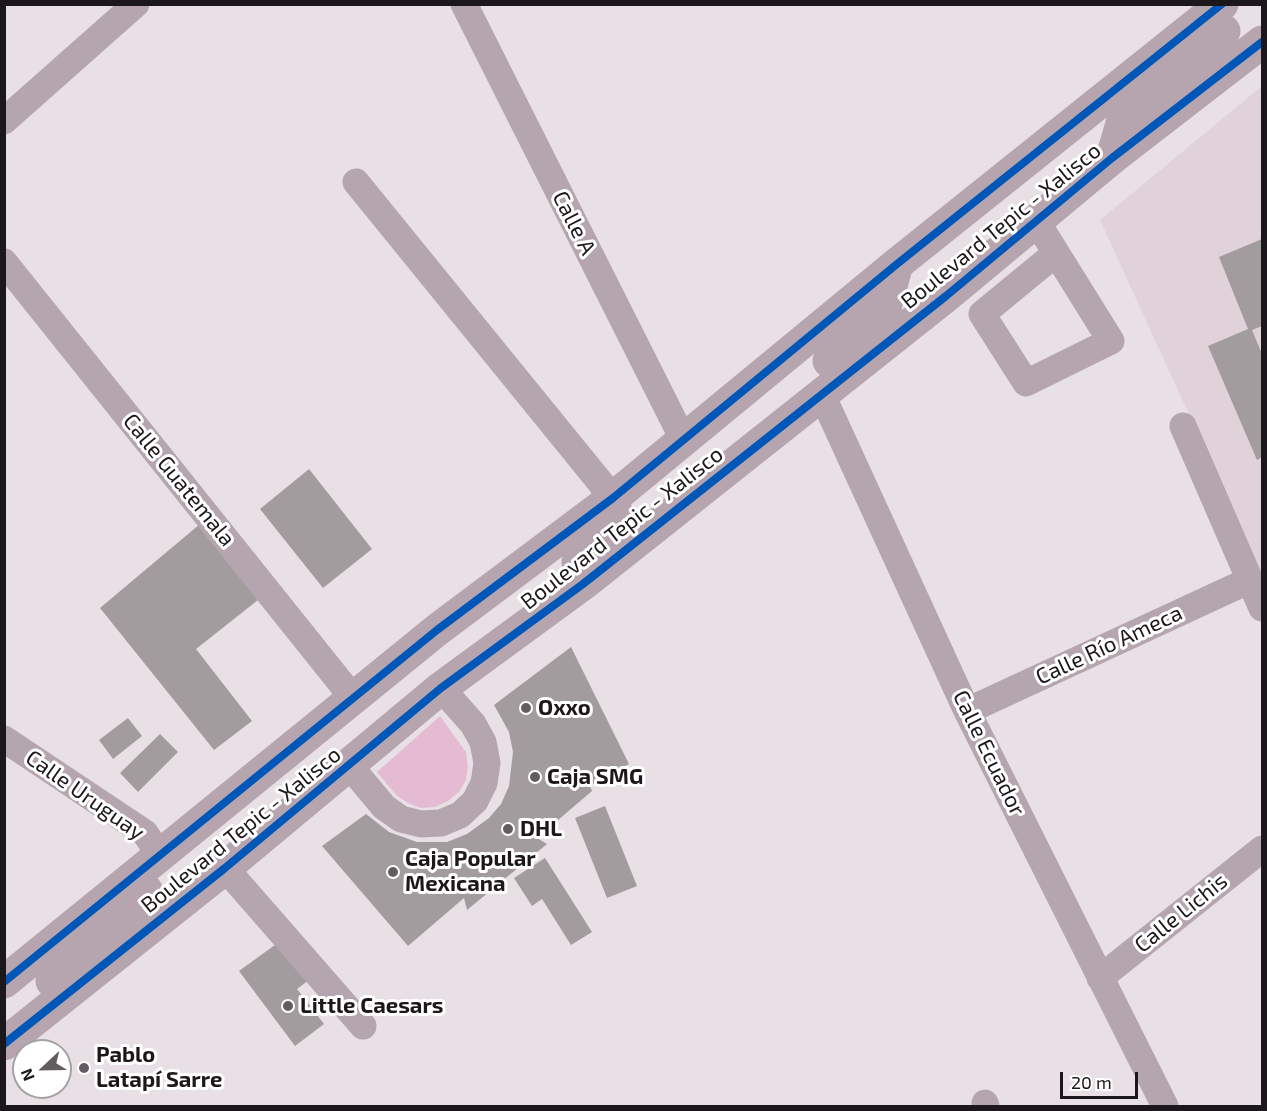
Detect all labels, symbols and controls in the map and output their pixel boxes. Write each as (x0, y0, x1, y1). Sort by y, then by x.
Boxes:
street label: Boulevard Tepic - Xalisco (896, 137, 1106, 315)
street label: Calle A (547, 187, 601, 259)
street label: Calle Guatemala (117, 408, 241, 552)
street label: Boulevard Tepic - Xalisco (516, 441, 728, 615)
street label: Calle Río Ameca (1032, 600, 1186, 690)
street label: Calle Ecuador (947, 686, 1031, 820)
place label: Oxxo (538, 695, 591, 721)
marker: Oxxo (519, 701, 533, 715)
street label: Boulevard Tepic - Xalisco (136, 741, 346, 919)
street label: Calle Uruguay (21, 744, 149, 846)
place label: Caja SMG (547, 764, 643, 790)
marker: Caja SMG (528, 770, 542, 784)
place label: DHL (520, 816, 562, 842)
marker: DHL (501, 822, 515, 836)
place label: Caja Popular Mexicana (405, 846, 536, 897)
marker: Caja Popular Mexicana (386, 865, 400, 879)
street label: Calle Lichis (1129, 868, 1233, 958)
place label: Little Caesars (300, 993, 443, 1019)
marker: Little Caesars (281, 999, 295, 1013)
north arrow (12, 1039, 72, 1099)
place label: Pablo Latapí Sarre (96, 1042, 222, 1094)
scale bar (1063, 1060, 1141, 1098)
marker: Pablo Latapí Sarre (77, 1061, 91, 1075)
text: N (16, 1066, 38, 1084)
text: 20 m (1071, 1071, 1112, 1093)

